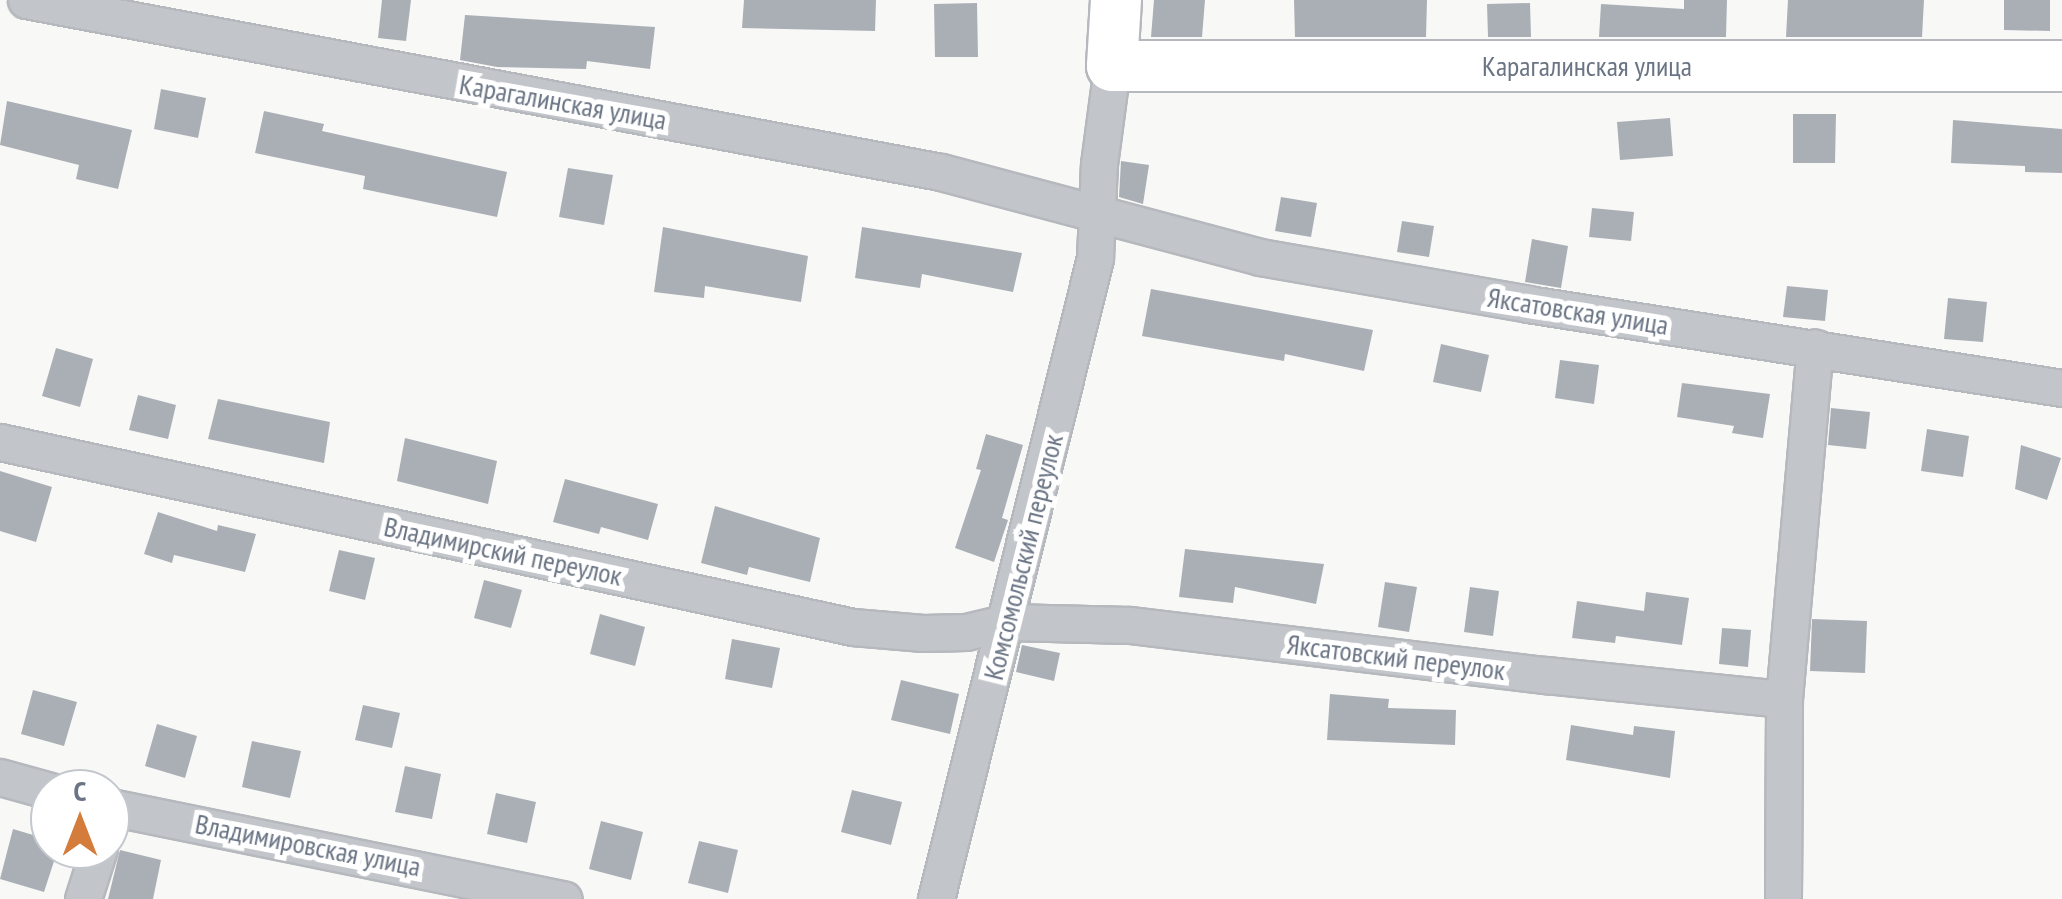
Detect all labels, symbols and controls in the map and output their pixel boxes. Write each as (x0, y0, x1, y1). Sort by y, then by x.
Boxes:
street label: Карагалинская улица (1482, 49, 1692, 83)
street label: Карагалинская улица (457, 67, 669, 137)
street label: Яксатовская улица (1485, 280, 1671, 342)
street label: Комсомольский переулок (976, 431, 1070, 683)
street label: Владимирский переулок (381, 509, 625, 593)
street label: Яксатовский переулок (1285, 627, 1507, 687)
north arrow (30, 769, 130, 869)
text: С (74, 772, 86, 809)
street label: Владимировская улица (192, 807, 424, 883)

